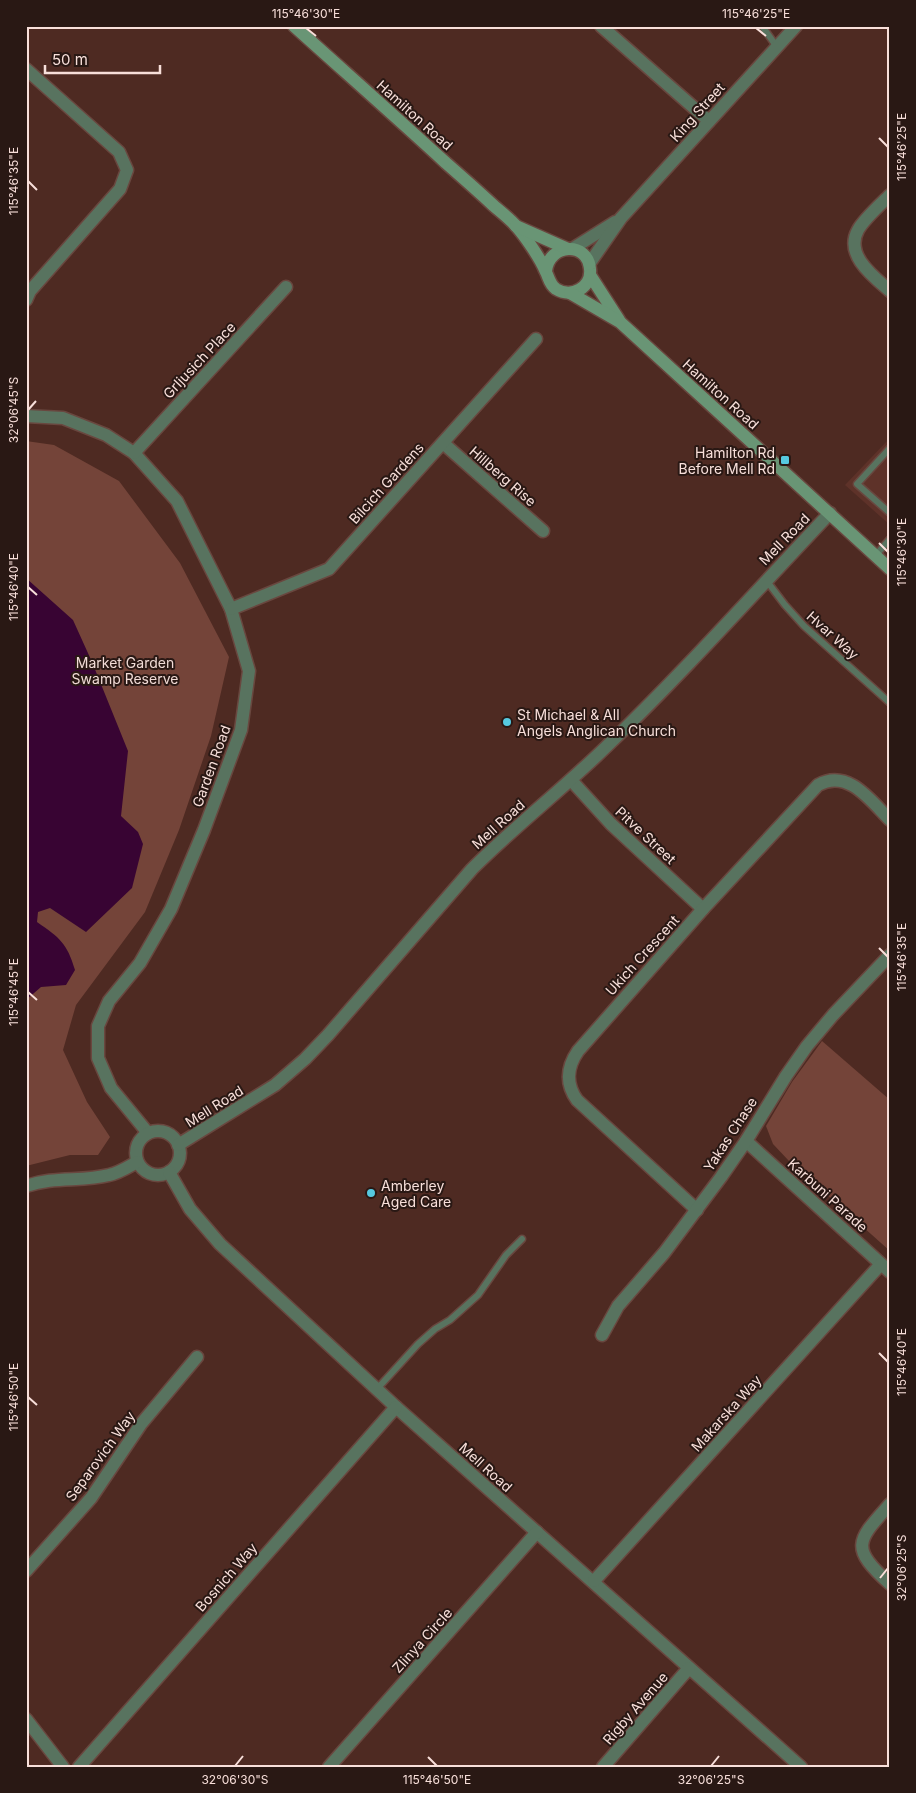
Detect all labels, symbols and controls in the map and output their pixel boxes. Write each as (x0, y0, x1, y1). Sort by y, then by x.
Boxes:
text: 115°46'30"E (272, 6, 340, 21)
text: 115°46'25"E (722, 6, 790, 21)
scale bar (45, 42, 160, 74)
text: 50 m (52, 50, 88, 69)
street label: Hamilton Road (374, 76, 456, 154)
street label: King Street (666, 79, 728, 145)
text: 115°46'25"E (894, 113, 909, 181)
text: 115°46'35"E (6, 147, 21, 215)
street label: Grljusich Place (159, 318, 239, 402)
street label: Hamilton Road (680, 355, 762, 433)
text: 32°06'45"S (6, 377, 21, 443)
street label: Bilcich Gardens (345, 439, 427, 527)
street label: Hillberg Rise (466, 442, 540, 510)
place label: Hamilton Rd Before Mell Rd (678, 444, 775, 477)
marker: Hamilton Rd Before Mell Rd (779, 454, 791, 466)
street label: Mell Road (755, 510, 813, 568)
text: 115°46'30"E (894, 518, 909, 586)
text: 115°46'40"E (6, 553, 21, 621)
street label: Hvar Way (804, 607, 863, 663)
park label: Market Garden Swamp Reserve (72, 654, 178, 687)
place label: St Michael & All Angels Anglican Church (517, 706, 676, 739)
marker: St Michael & All Angels Anglican Church (501, 716, 513, 728)
street label: Garden Road (188, 723, 234, 809)
street label: Mell Road (468, 796, 528, 852)
street label: Pitve Street (612, 803, 680, 868)
street label: Ukich Crescent (602, 911, 683, 998)
text: 115°46'35"E (894, 923, 909, 991)
text: 115°46'45"E (6, 958, 21, 1026)
street label: Mell Road (182, 1081, 246, 1131)
street label: Yakas Chase (700, 1094, 760, 1174)
street label: Karbuni Parade (784, 1155, 872, 1235)
place label: Amberley Aged Care (381, 1177, 451, 1210)
marker: Amberley Aged Care (365, 1187, 377, 1199)
text: 115°46'40"E (894, 1328, 909, 1396)
text: 115°46'50"E (6, 1363, 21, 1431)
street label: Makarska Way (687, 1371, 765, 1455)
street label: Separovich Way (62, 1408, 138, 1504)
street label: Mell Road (456, 1439, 516, 1495)
text: 32°06'25"S (894, 1534, 909, 1601)
street label: Bosnich Way (192, 1539, 261, 1615)
street label: Zlinya Circle (388, 1604, 456, 1676)
street label: Rigby Avenue (599, 1668, 671, 1748)
text: 32°06'30"S (201, 1772, 269, 1787)
text: 115°46'50"E (403, 1772, 471, 1787)
text: 32°06'25"S (678, 1772, 745, 1787)

